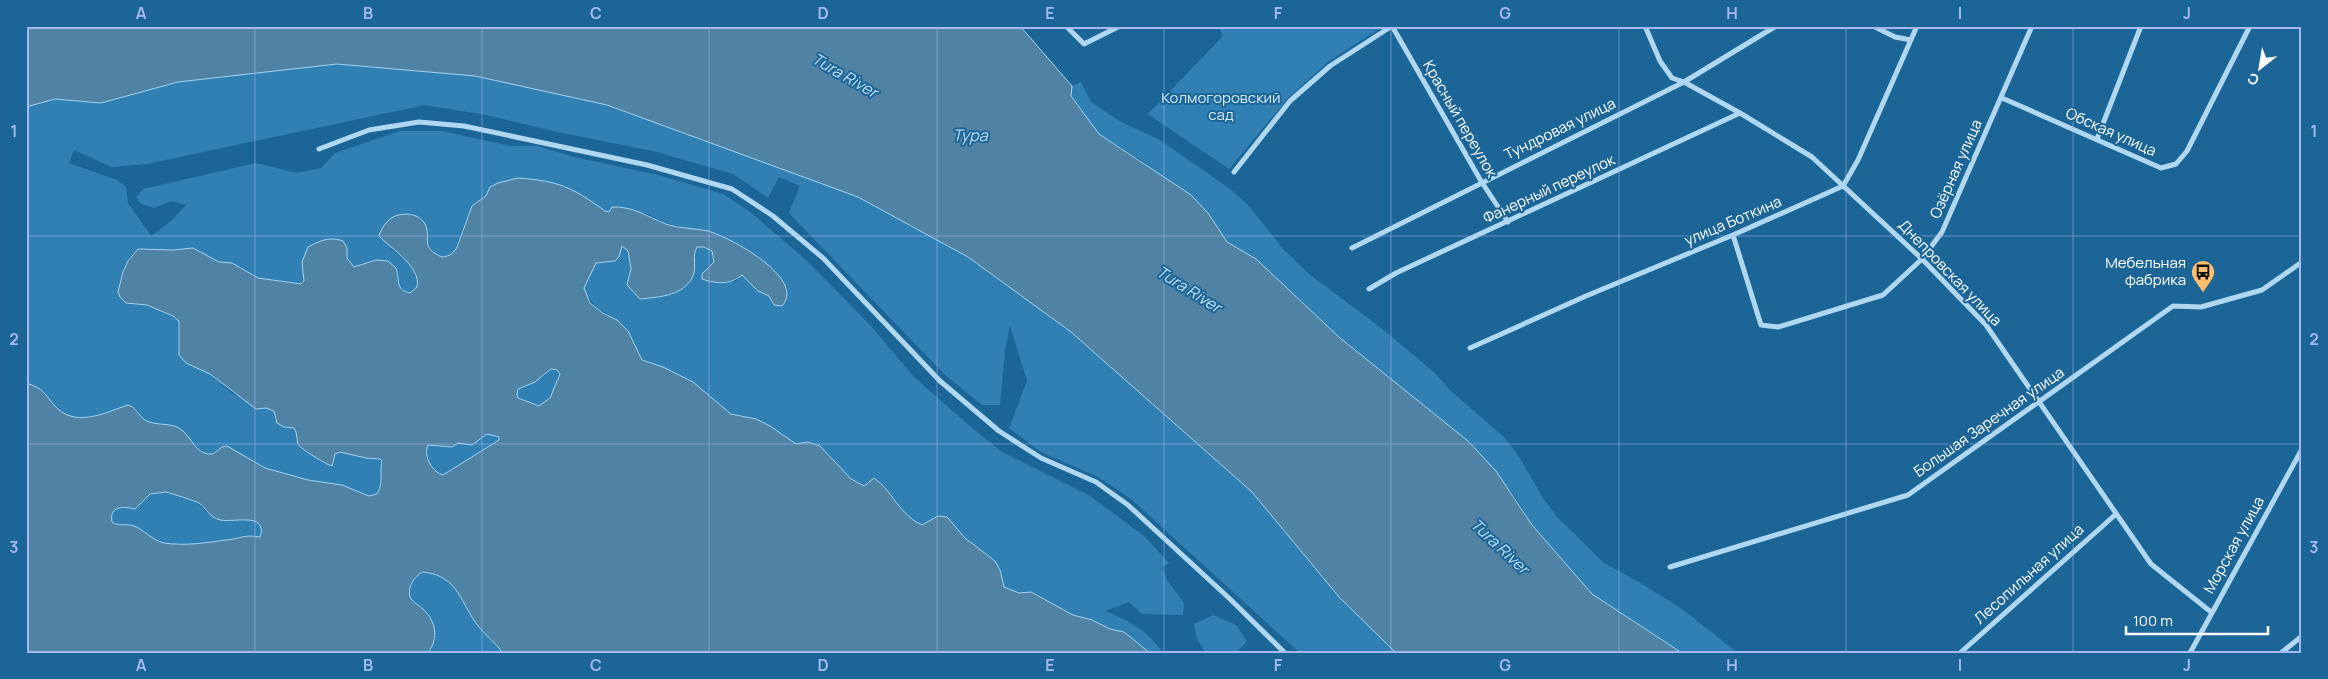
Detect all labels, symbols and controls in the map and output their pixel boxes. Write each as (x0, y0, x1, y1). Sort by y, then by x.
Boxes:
text: A (136, 2, 147, 24)
text: B (363, 2, 373, 24)
text: C (590, 2, 602, 24)
text: D (817, 2, 829, 24)
text: E (1045, 2, 1055, 24)
text: F (1274, 2, 1283, 24)
text: G (1499, 2, 1511, 24)
text: H (1726, 2, 1738, 24)
text: I (1958, 2, 1962, 24)
text: J (2183, 2, 2191, 24)
north arrow (2236, 42, 2286, 92)
water label: Tura River (808, 47, 884, 104)
street label: Красный переулок (1418, 56, 1503, 182)
text: С (2244, 69, 2262, 90)
park label: Колмогоровский сад (1161, 87, 1281, 125)
street label: Тундровая улица (1501, 92, 1619, 165)
street label: Обская улица (2062, 102, 2160, 161)
street label: Озёрная улица (1924, 116, 1987, 222)
text: 1 (10, 120, 18, 142)
text: 1 (2310, 120, 2318, 142)
water label: Тура (952, 124, 989, 146)
street label: Фанерный переулок (1479, 149, 1619, 228)
street label: улица Боткина (1681, 191, 1785, 251)
street label: Днепровская улица (1894, 215, 2007, 331)
place label: Мебельная фабрика (2105, 252, 2186, 290)
bus stop icon: Мебельная фабрика (2190, 259, 2216, 293)
water label: Tura River (1152, 260, 1227, 319)
text: 2 (9, 328, 19, 350)
text: 2 (2309, 328, 2319, 350)
street label: Большая Заречная улица (1909, 362, 2068, 482)
street label: Морская улица (2198, 492, 2269, 597)
water label: Tura River (1466, 513, 1536, 580)
street label: Лесопильная улица (1969, 519, 2088, 628)
text: 3 (9, 536, 19, 558)
text: 3 (2309, 536, 2319, 558)
scale bar (2126, 604, 2268, 636)
text: 100 m (2133, 610, 2173, 631)
text: A (136, 654, 147, 676)
text: B (363, 654, 373, 676)
text: C (590, 654, 602, 676)
text: D (817, 654, 829, 676)
text: E (1045, 654, 1055, 676)
text: F (1274, 654, 1283, 676)
text: G (1499, 654, 1511, 676)
text: H (1726, 654, 1738, 676)
text: I (1958, 654, 1962, 676)
text: J (2183, 654, 2191, 676)

